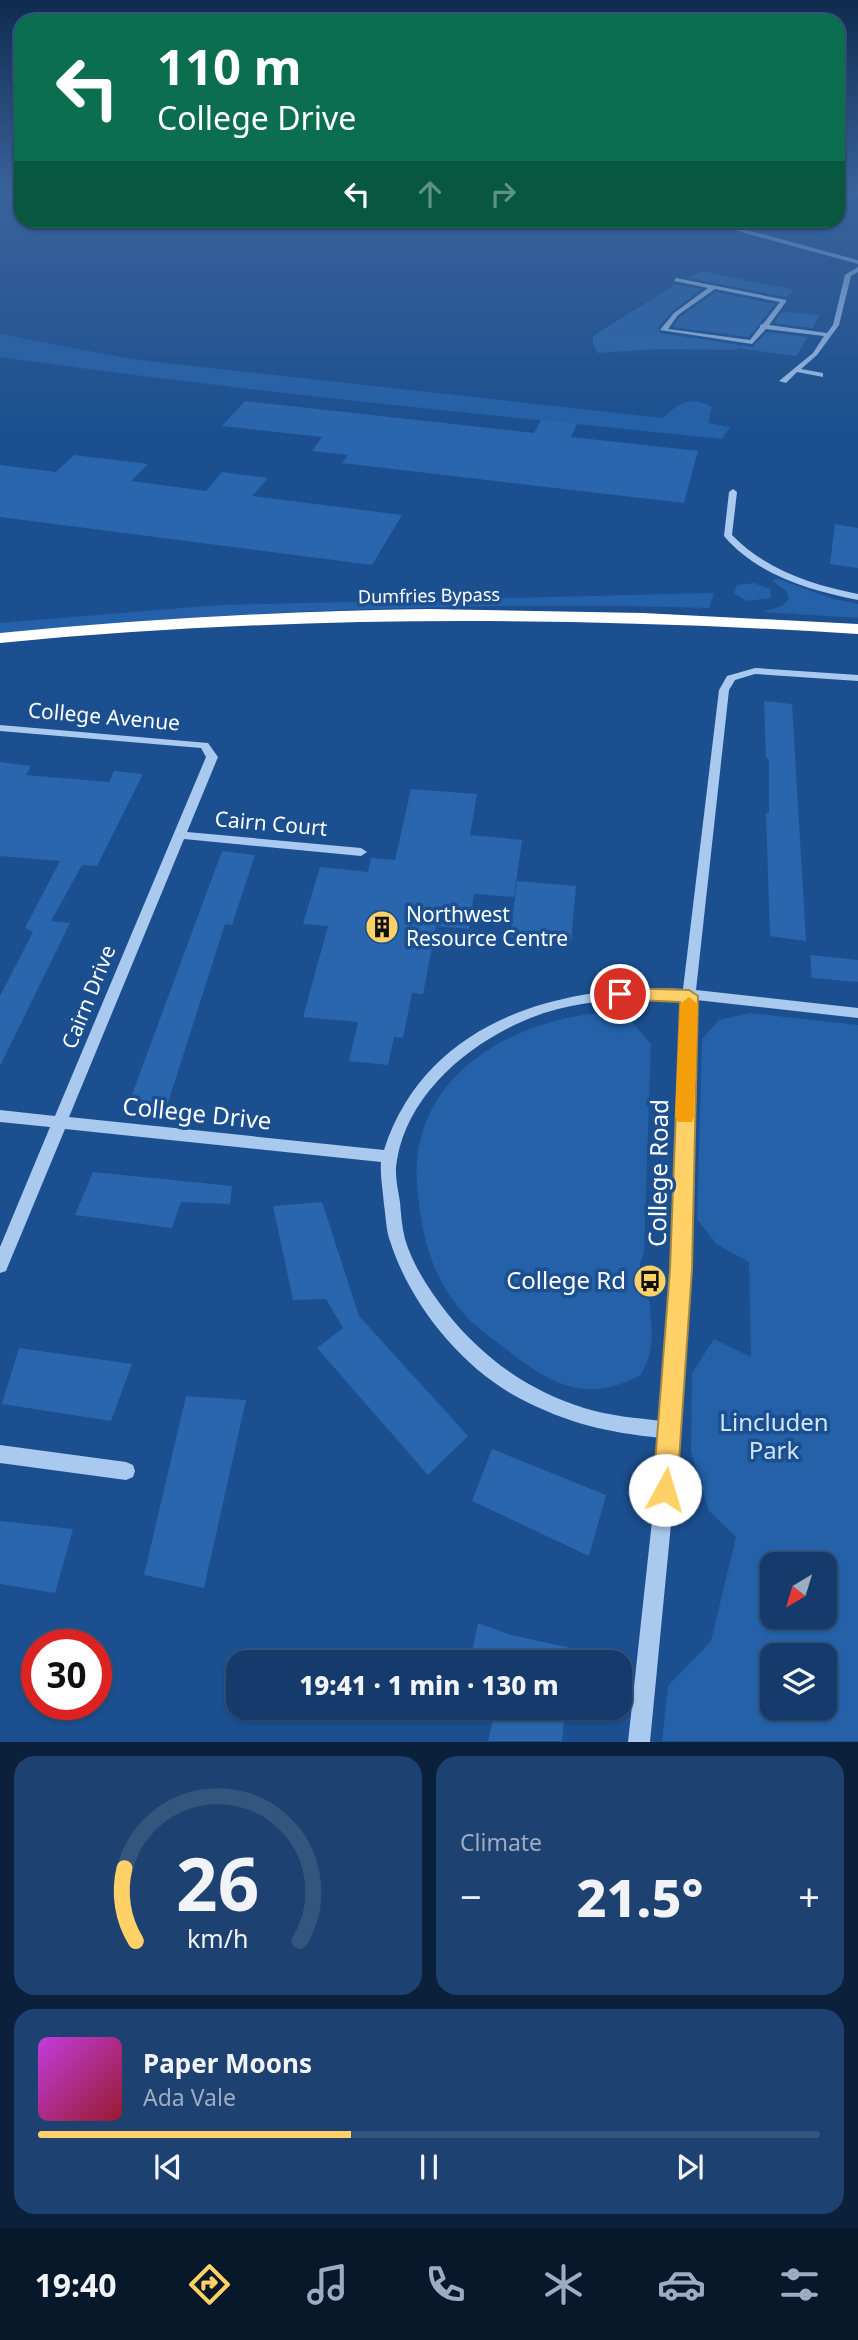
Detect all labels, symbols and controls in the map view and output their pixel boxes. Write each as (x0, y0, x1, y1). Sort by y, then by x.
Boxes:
text: 110 m (157, 33, 302, 99)
icon: left (42, 42, 133, 133)
text: College Drive (157, 96, 356, 139)
icon: left (338, 175, 376, 213)
icon: ahead (411, 175, 449, 213)
icon: right (484, 175, 522, 213)
street label: Dumfries Bypass (358, 582, 500, 608)
street label: College Avenue (27, 695, 181, 737)
street label: Cairn Court (214, 804, 329, 842)
place label: Northwest Resource Centre (406, 900, 568, 952)
building icon: Northwest Resource Centre (363, 908, 401, 946)
street label: Cairn Drive (55, 941, 122, 1053)
pin (590, 964, 650, 1024)
icon: arrive (601, 975, 639, 1013)
street label: College Drive (121, 1088, 273, 1137)
street label: College Road (640, 1099, 675, 1247)
bus stop icon: College Rd (631, 1262, 669, 1300)
place label: College Rd (506, 1263, 626, 1296)
park label: Lincluden Park (719, 1405, 829, 1466)
position arrow (628, 1453, 702, 1527)
north arrow (760, 1552, 836, 1629)
map controls (760, 1552, 837, 1720)
speed limit sign: 30 (21, 1629, 112, 1720)
button: layers (760, 1643, 837, 1720)
text: 19:41 · 1 min · 130 m (299, 1667, 559, 1703)
text: Climate (460, 1826, 542, 1858)
text: 26 (176, 1834, 260, 1933)
text: 21.5° (577, 1861, 703, 1932)
text: − (460, 1870, 482, 1922)
text: + (798, 1870, 820, 1922)
text: km/h (187, 1921, 249, 1955)
text: Paper Moons (143, 2045, 312, 2081)
text: Ada Vale (143, 2081, 236, 2113)
icon: previous (149, 2148, 187, 2186)
icon: pause (410, 2148, 448, 2186)
icon: next (671, 2148, 709, 2186)
icon: directions (185, 2260, 234, 2309)
icon: music (303, 2260, 352, 2309)
icon: phone (421, 2260, 470, 2309)
icon: climate (539, 2260, 588, 2309)
icon: car (657, 2260, 706, 2309)
icon: filters (775, 2260, 824, 2309)
text: 19:40 (34, 2263, 117, 2306)

